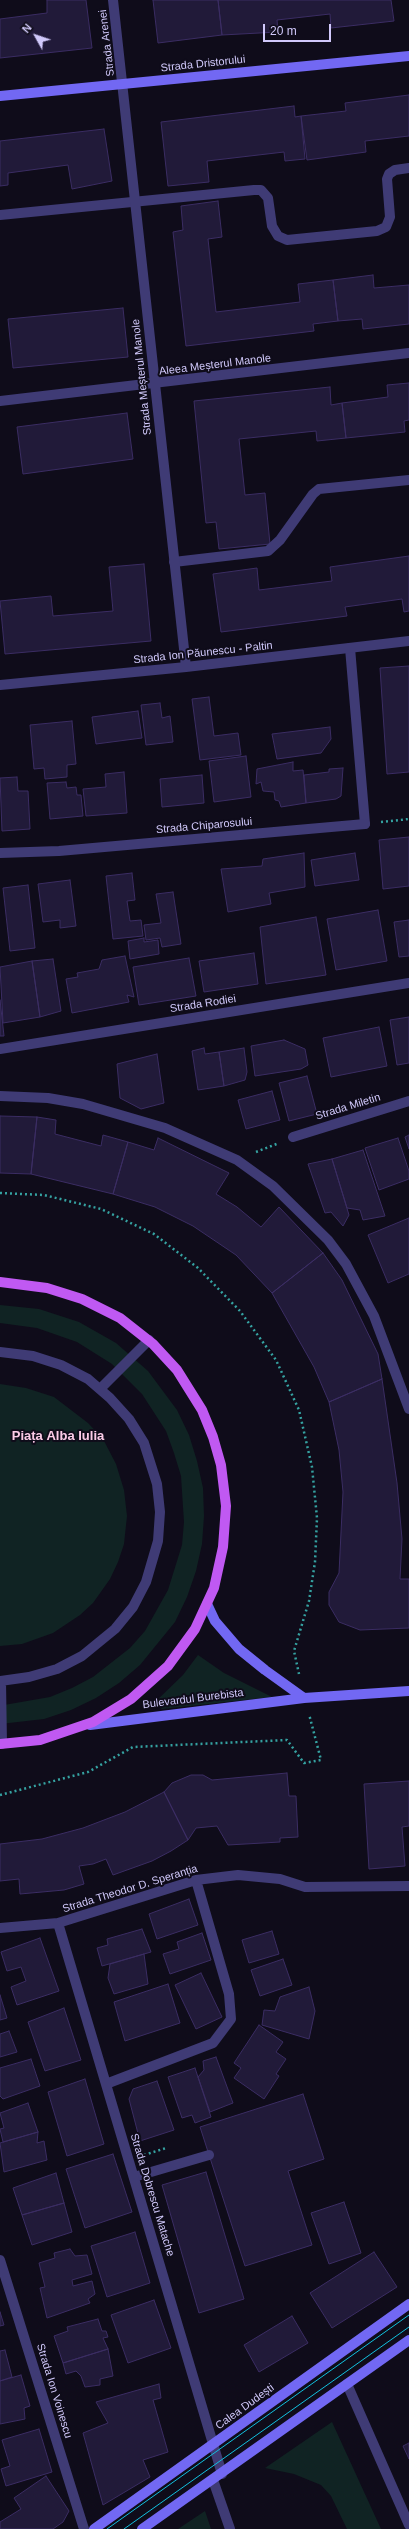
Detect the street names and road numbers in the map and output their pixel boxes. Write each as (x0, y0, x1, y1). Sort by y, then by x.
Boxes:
street label: Strada Arenei (96, 9, 118, 77)
street label: Strada Dristorului (160, 53, 246, 75)
street label: Strada Meșterul Manole (129, 318, 155, 436)
street label: Aleea Meșterul Manole (158, 352, 272, 378)
street label: Strada Ion Păunescu - Paltin (133, 639, 273, 667)
street label: Strada Chiparosului (155, 815, 253, 837)
street label: Strada Rodiei (169, 992, 237, 1016)
street label: Strada Miletin (314, 1091, 382, 1123)
street label: Bulevardul Burebista (142, 1686, 244, 1712)
street label: Strada Theodor D. Speranția (61, 1862, 199, 1916)
street label: Strada Dobrescu Matache (127, 2132, 177, 2258)
street label: Strada Ion Voinescu (33, 2342, 75, 2440)
street label: Calea Dudești (213, 2381, 277, 2433)

